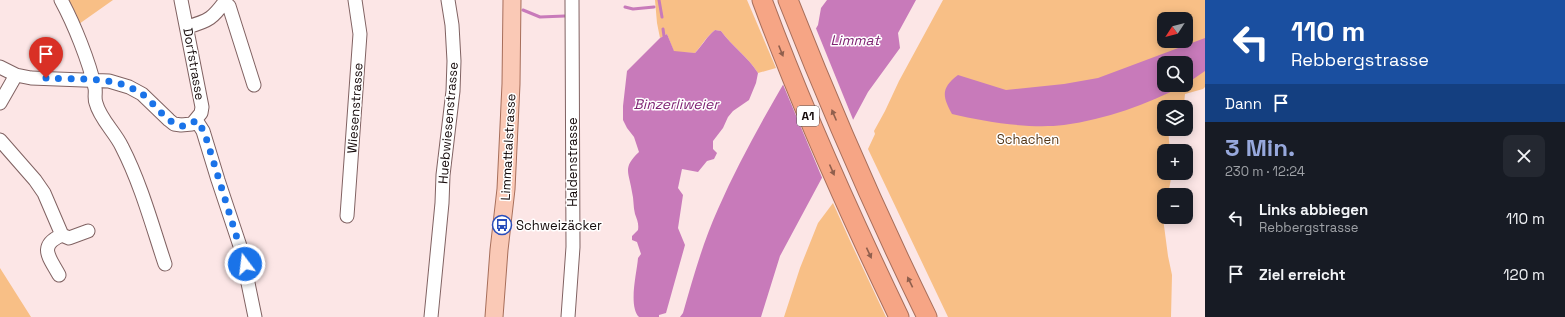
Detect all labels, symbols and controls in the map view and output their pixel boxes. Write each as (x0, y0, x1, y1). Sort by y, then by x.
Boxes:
north arrow (1157, 12, 1193, 48)
map controls (1157, 12, 1193, 224)
text: 110 m (1291, 13, 1365, 49)
icon: left (1225, 16, 1277, 68)
street label: Dorfstrasse (179, 26, 209, 102)
water label: Limmat (830, 31, 881, 49)
pin (29, 37, 63, 78)
icon: arrive (35, 43, 57, 65)
one-way arrow (779, 45, 785, 57)
text: Rebbergstrasse (1291, 48, 1429, 71)
button: search (1157, 56, 1193, 92)
street label: Huebwiesenstrasse (434, 61, 462, 185)
street label: Wiesenstrasse (343, 62, 367, 154)
icon: arrive (1270, 92, 1292, 114)
street label: Limmattalstrasse (497, 93, 519, 201)
text: Dann (1225, 94, 1262, 113)
water label: Binzerliweier (633, 95, 720, 113)
button: layers (1157, 100, 1193, 136)
road number: A1 (797, 106, 819, 126)
one-way arrow (831, 109, 838, 121)
street label: Haldenstrasse (564, 117, 581, 207)
park label: Schachen (997, 131, 1059, 148)
text: 3 Min. (1225, 132, 1295, 163)
button: close (1503, 135, 1545, 177)
button: + (1157, 144, 1193, 180)
text: 230 m · 12:24 (1225, 163, 1305, 180)
one-way arrow (829, 165, 835, 176)
button: − (1157, 188, 1193, 224)
text: Links abbiegen (1259, 200, 1368, 219)
icon: left (1225, 207, 1247, 229)
text: 110 m (1506, 209, 1545, 228)
bus stop icon: Schweizäcker (491, 214, 513, 236)
place label: Schweizäcker (516, 217, 602, 234)
text: Rebbergstrasse (1259, 219, 1359, 236)
position arrow (224, 243, 266, 285)
one-way arrow (866, 247, 872, 258)
icon: arrive (1225, 263, 1247, 285)
text: Ziel erreicht (1259, 265, 1346, 284)
text: 120 m (1503, 265, 1545, 284)
one-way arrow (907, 276, 913, 288)

